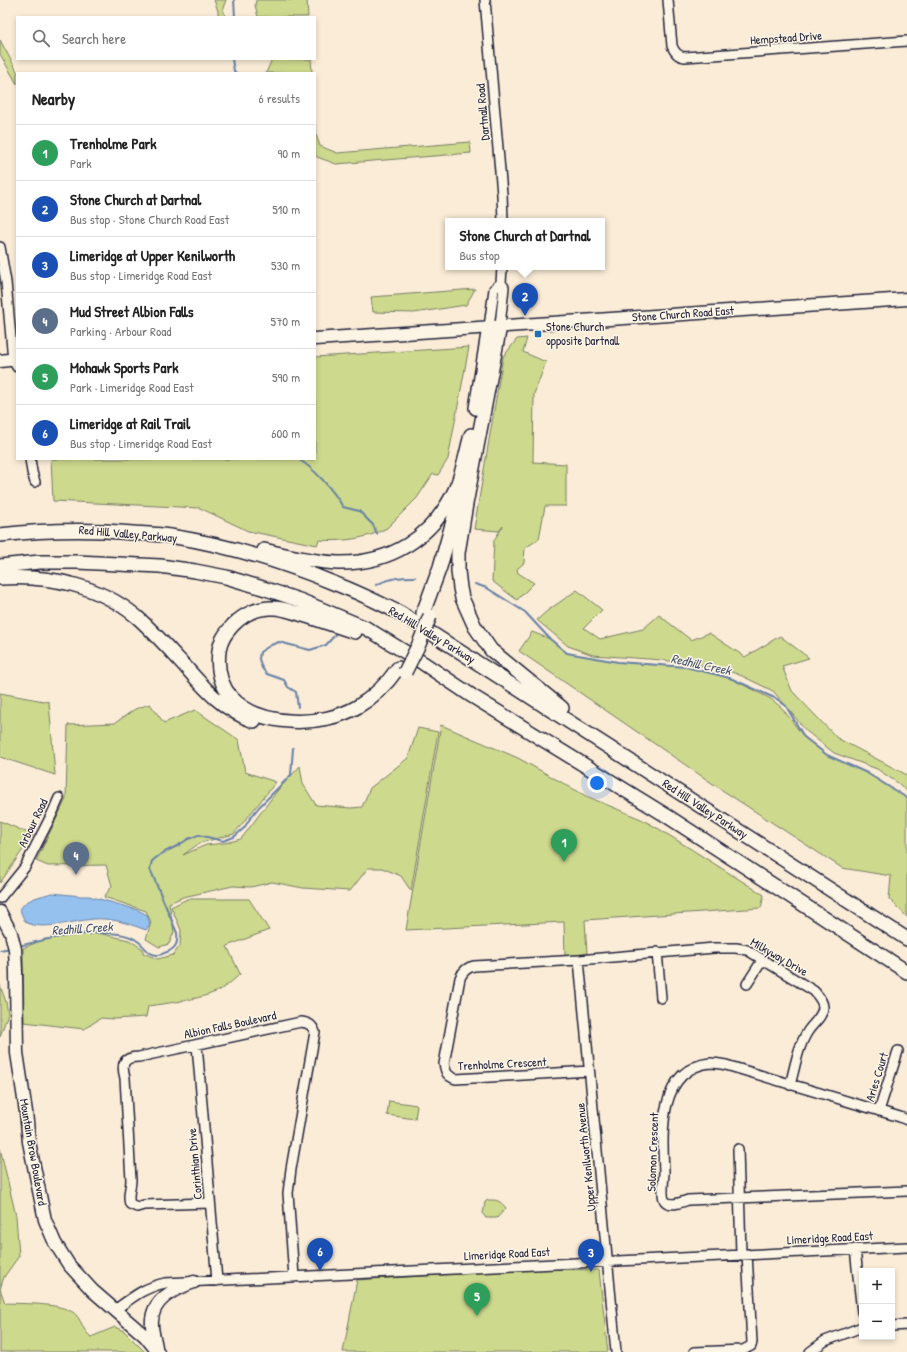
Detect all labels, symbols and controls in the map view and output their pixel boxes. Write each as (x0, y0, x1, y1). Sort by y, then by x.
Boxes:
search box (16, 16, 316, 60)
street label: Hempstead Drive (749, 26, 823, 48)
icon: search (30, 27, 52, 49)
text: Search here (62, 28, 126, 49)
street label: Dartnall Road (472, 83, 493, 141)
text: Nearby (32, 87, 75, 110)
text: 6 results (259, 89, 300, 107)
text: Trenholme Park (70, 133, 157, 154)
text: 1 (43, 144, 47, 162)
text: 90 m (278, 144, 300, 162)
text: Park (70, 154, 92, 172)
text: Stone Church at Dartnal (70, 189, 201, 210)
text: 2 (42, 200, 48, 218)
text: 510 m (272, 200, 300, 218)
text: Bus stop · Stone Church Road East (70, 210, 229, 228)
popup (445, 218, 605, 270)
text: Stone Church at Dartnal (459, 225, 591, 246)
text: Limeridge at Upper Kenilworth (70, 245, 235, 266)
text: Bus stop (459, 246, 499, 264)
text: 3 (42, 256, 48, 274)
text: 530 m (271, 256, 300, 274)
text: Bus stop · Limeridge Road East (70, 266, 212, 284)
pin: 2 (512, 283, 538, 316)
text: Mud Street Albion Falls (70, 301, 193, 322)
street label: Stone Church Road East (631, 301, 735, 326)
text: 4 (43, 312, 47, 330)
text: 570 m (270, 312, 300, 330)
place label: Stone Church opposite Dartnall (546, 318, 620, 349)
text: Parking · Arbour Road (70, 322, 171, 340)
marker: Stone Church opposite Dartnall (533, 329, 543, 339)
text: Mohawk Sports Park (70, 357, 178, 378)
text: 5 (42, 368, 48, 386)
text: 590 m (272, 368, 300, 386)
text: Park · Limeridge Road East (70, 378, 194, 396)
text: Limeridge at Rail Trail (70, 413, 190, 434)
text: 6 (42, 424, 48, 442)
text: 600 m (271, 424, 300, 442)
text: Bus stop · Limeridge Road East (70, 434, 212, 452)
street label: Red Hill Valley Parkway (78, 521, 178, 546)
street label: Red Hill Valley Parkway (386, 602, 479, 667)
water label: Redhill Creek (669, 649, 734, 679)
your location (587, 773, 607, 793)
street label: Red Hill Valley Parkway (659, 775, 751, 843)
street label: Arbour Road (13, 795, 52, 850)
pin: 1 (551, 829, 577, 862)
pin: 4 (63, 842, 89, 875)
water label: Redhill Creek (51, 917, 115, 939)
street label: Milkyway Drive (747, 933, 811, 980)
street label: Albion Falls Boulevard (182, 1006, 278, 1043)
street label: Aries Court (861, 1049, 892, 1103)
street label: Trenholme Crescent (457, 1053, 548, 1074)
street label: Mountain Brow Boulevard (16, 1097, 51, 1207)
street label: Upper Kenilworth Avenue (571, 1102, 600, 1212)
street label: Solomon Crescent (643, 1111, 662, 1192)
street label: Corinthian Drive (183, 1127, 206, 1200)
street label: Limeridge Road East (787, 1227, 874, 1248)
pin: 6 (307, 1238, 333, 1271)
pin: 3 (578, 1239, 604, 1272)
street label: Limeridge Road East (464, 1243, 551, 1264)
map controls (859, 1268, 895, 1340)
button: + (859, 1268, 895, 1304)
pin: 5 (464, 1283, 490, 1316)
button: − (859, 1304, 895, 1340)

